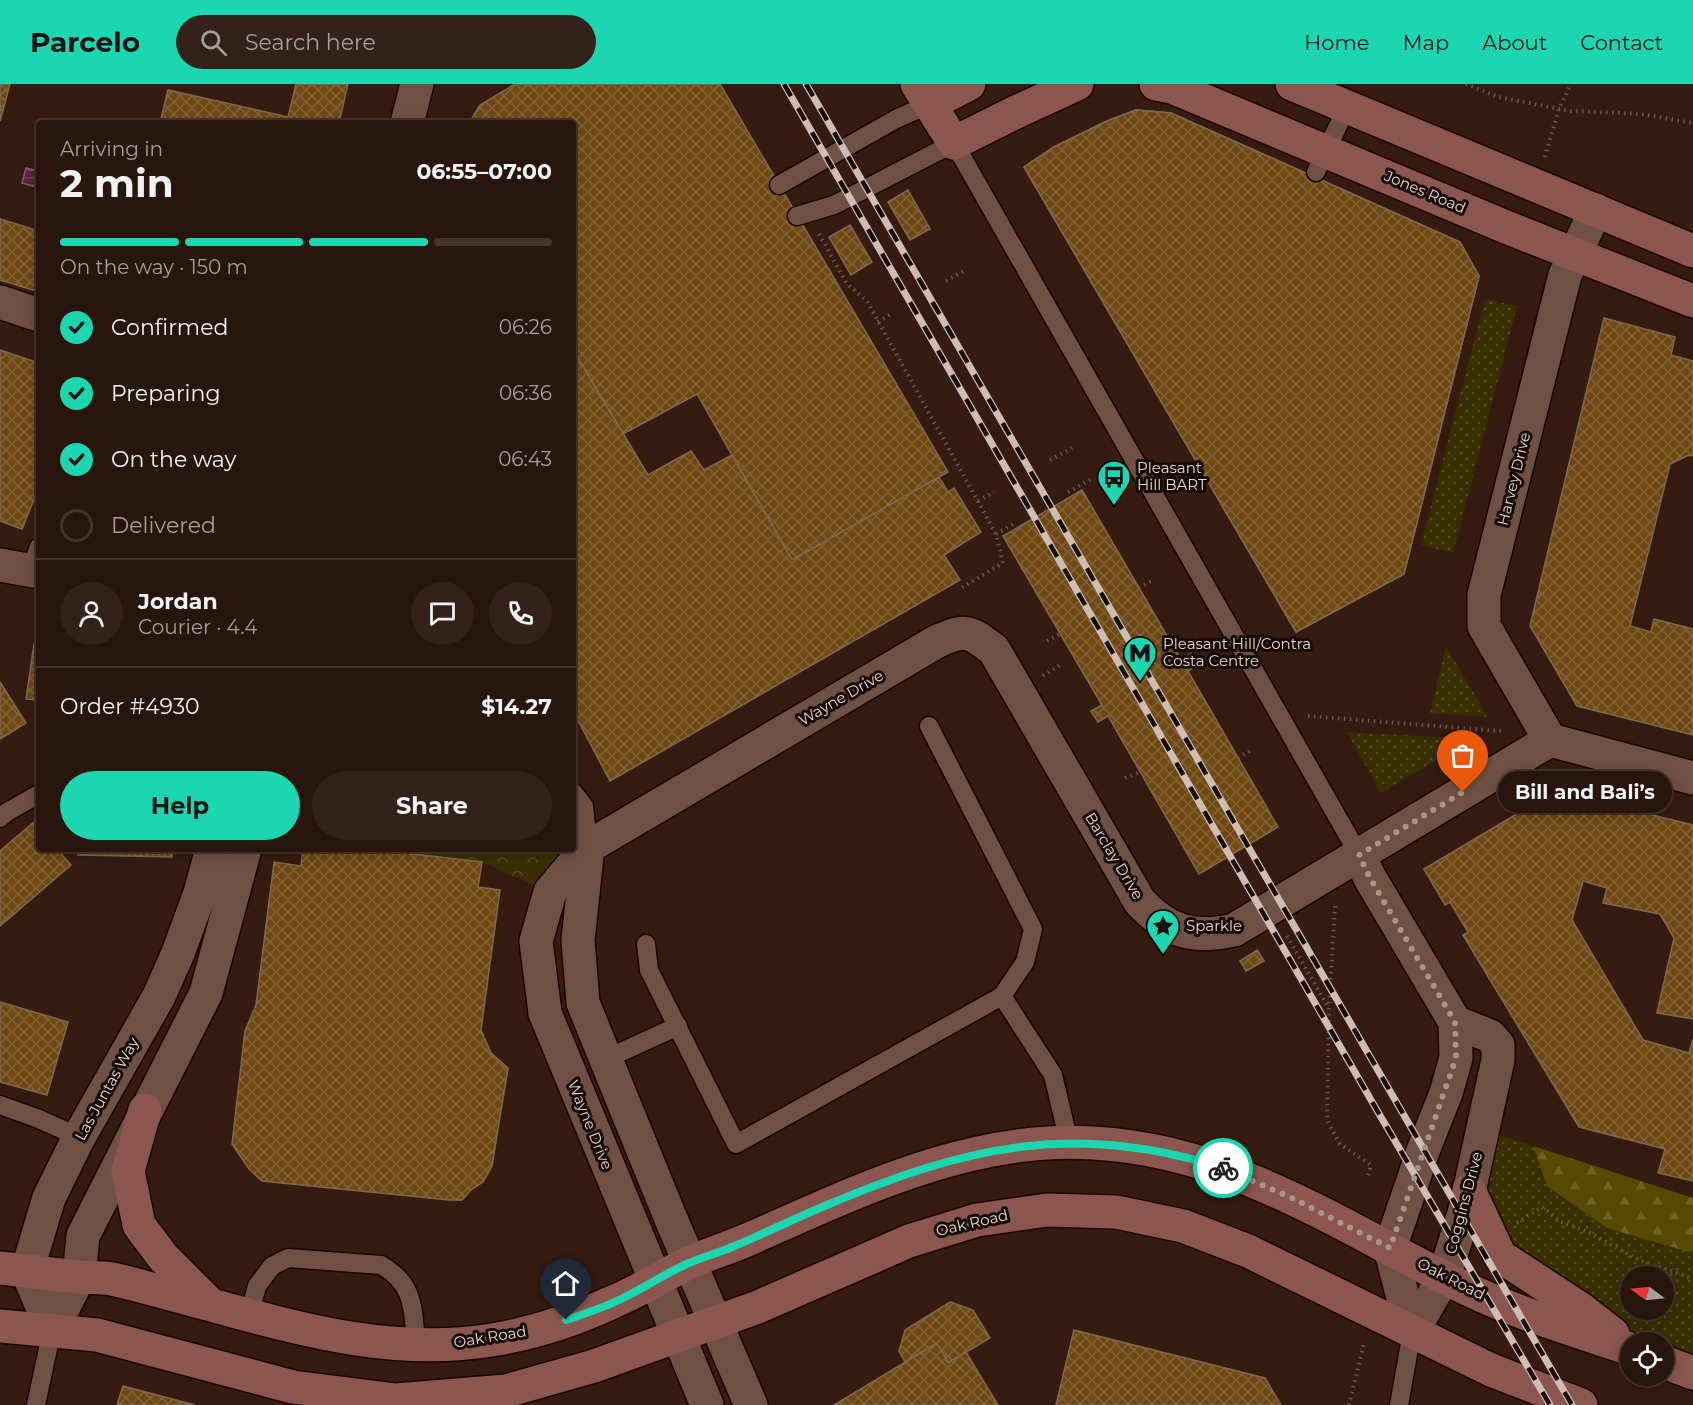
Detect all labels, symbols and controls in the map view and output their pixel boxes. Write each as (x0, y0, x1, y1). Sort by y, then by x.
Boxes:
search box (176, 15, 596, 69)
text: Parcelo (30, 25, 140, 59)
icon: search (197, 26, 230, 59)
text: Search here (245, 29, 376, 56)
text: Home (1304, 30, 1369, 55)
text: Map (1402, 30, 1449, 55)
text: About (1482, 30, 1547, 55)
text: Contact (1580, 30, 1663, 55)
text: Arriving in (60, 137, 163, 161)
text: 06:55–07:00 (416, 158, 552, 185)
text: 2 min (60, 159, 174, 207)
street label: Jones Road (1381, 165, 1469, 217)
text: On the way · 150 m (60, 255, 248, 279)
icon: check (60, 311, 93, 344)
text: Confirmed (111, 314, 228, 341)
text: 06:26 (499, 315, 552, 339)
icon: check (60, 377, 93, 410)
text: Preparing (111, 380, 220, 407)
text: 06:36 (499, 381, 552, 405)
street label: Harvey Drive (1493, 430, 1534, 528)
icon: check (60, 443, 93, 476)
text: On the way (111, 446, 236, 473)
text: 06:43 (498, 447, 552, 471)
place label: Pleasant Hill BART (1137, 458, 1207, 494)
bus stop icon: Pleasant Hill BART (1096, 459, 1132, 506)
text: Delivered (111, 512, 216, 539)
button: person (60, 582, 123, 645)
button: chat (411, 582, 474, 645)
button: phone (489, 582, 552, 645)
text: Jordan (138, 588, 218, 615)
text: Courier · 4.4 (138, 615, 257, 639)
place label: Pleasant Hill/Contra Costa Centre (1163, 634, 1311, 670)
metro station icon: Pleasant Hill/Contra Costa Centre (1122, 635, 1158, 682)
street label: Wayne Drive (795, 666, 887, 730)
text: Order #4930 (60, 693, 200, 720)
text: $14.27 (481, 693, 552, 720)
pin (1437, 730, 1488, 792)
icon: bag (1446, 739, 1479, 772)
button: Help (60, 771, 300, 840)
button: Share (312, 771, 552, 840)
callout: Bill and Bali’s (1499, 771, 1673, 813)
text: Bill and Bali’s (1515, 780, 1655, 804)
street label: Barclay Drive (1081, 809, 1148, 903)
place icon: Sparkle (1145, 908, 1181, 955)
place label: Sparkle (1186, 916, 1242, 935)
street label: Las Juntas Way (70, 1033, 143, 1144)
street label: Wayne Drive (564, 1077, 617, 1172)
courier (1193, 1138, 1253, 1198)
street label: Coggins Drive (1441, 1150, 1486, 1256)
icon: bike (1207, 1152, 1240, 1185)
street label: Oak Road (934, 1205, 1010, 1240)
street label: Oak Road (1414, 1253, 1488, 1304)
pin (540, 1258, 591, 1320)
north arrow (1620, 1266, 1674, 1320)
map controls (1620, 1266, 1674, 1386)
icon: home (549, 1267, 582, 1300)
street label: Oak Road (452, 1321, 528, 1352)
button: locate (1620, 1332, 1674, 1386)

